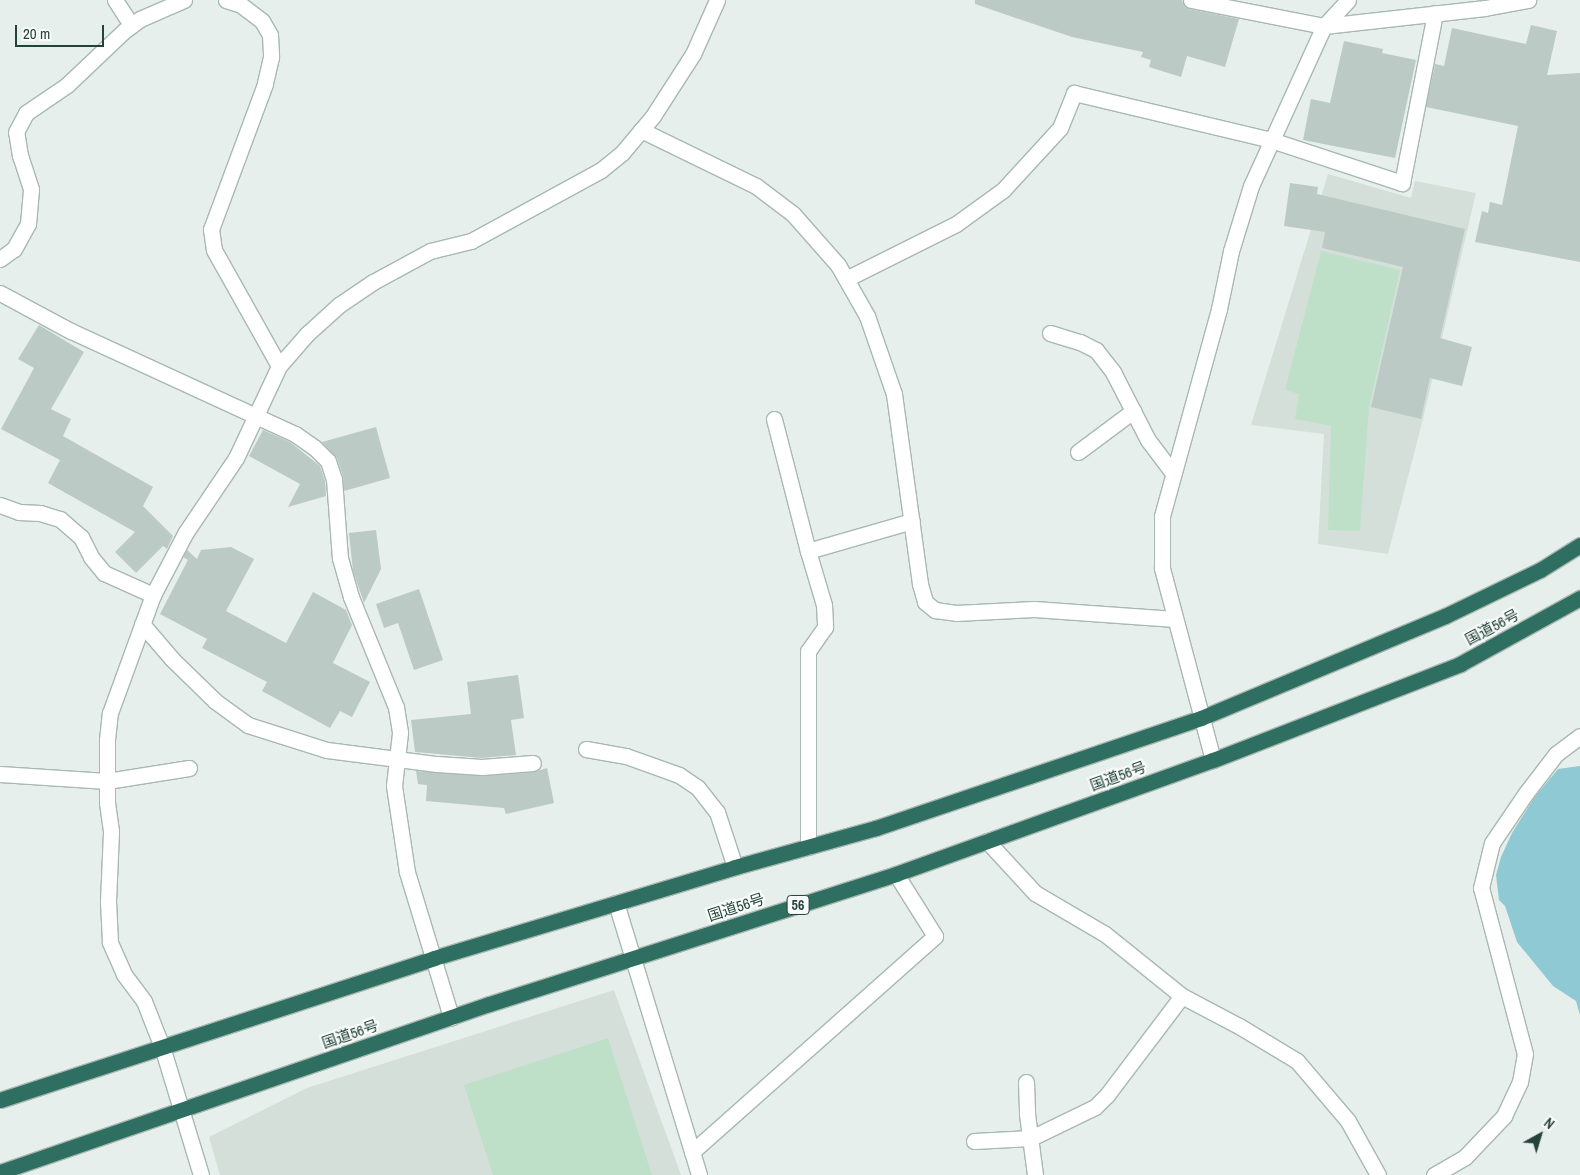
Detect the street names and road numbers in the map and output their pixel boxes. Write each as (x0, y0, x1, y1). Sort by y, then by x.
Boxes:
street label: 国道56号 (1462, 605, 1522, 649)
street label: 国道56号 (1087, 758, 1149, 794)
street label: 国道56号 (705, 889, 767, 925)
road number: 56 (786, 894, 810, 916)
street label: 国道56号 (319, 1016, 381, 1052)

